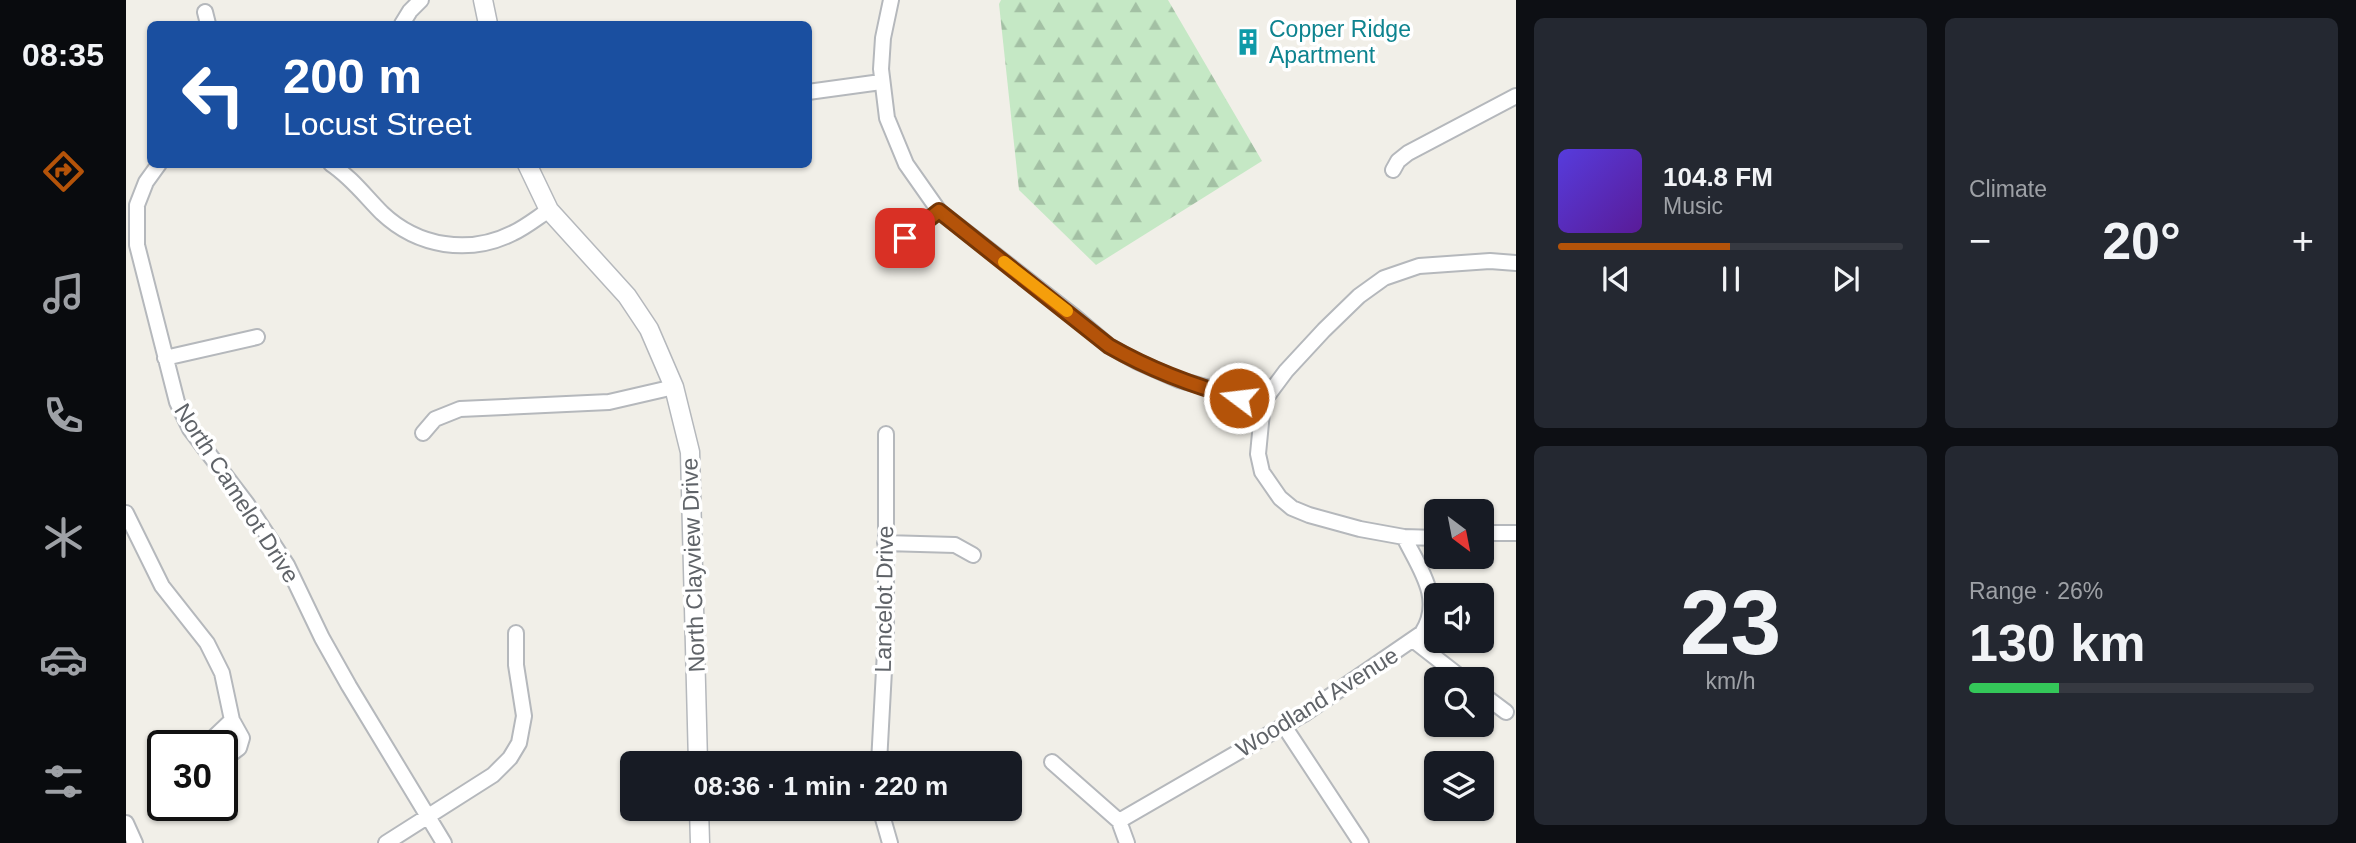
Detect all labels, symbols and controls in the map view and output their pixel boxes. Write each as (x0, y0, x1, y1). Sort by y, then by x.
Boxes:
place label: Copper Ridge Apartment (1269, 16, 1411, 68)
building icon: Copper Ridge Apartment (1233, 27, 1263, 57)
text: 08:35 (22, 37, 104, 73)
icon: left (168, 49, 259, 140)
text: 200 m (283, 49, 422, 103)
text: Locust Street (283, 106, 472, 142)
icon: directions (39, 147, 88, 196)
text: 104.8 FM (1663, 162, 1773, 192)
text: Climate (1969, 176, 2047, 202)
text: Music (1663, 193, 1723, 219)
pin (875, 208, 935, 268)
text: 20° (2102, 212, 2181, 270)
icon: arrive (886, 219, 924, 257)
text: − (1969, 220, 1991, 262)
text: + (2292, 220, 2314, 262)
icon: previous (1597, 260, 1635, 298)
icon: pause (1712, 260, 1750, 298)
icon: next (1827, 260, 1865, 298)
icon: music (39, 269, 88, 318)
position arrow (1202, 361, 1276, 435)
icon: phone (39, 391, 88, 440)
street label: North Camelot Drive (169, 399, 305, 587)
street label: North Clayview Drive (676, 457, 710, 673)
north arrow (1424, 499, 1494, 569)
map controls (1424, 499, 1494, 821)
icon: climate (39, 513, 88, 562)
street label: Lancelot Drive (870, 525, 898, 673)
text: 23 (1680, 572, 1781, 673)
text: Range · 26% (1969, 578, 2103, 604)
button: sound (1424, 583, 1494, 653)
text: 130 km (1969, 614, 2145, 672)
icon: car (39, 635, 88, 684)
street label: Woodland Avenue (1231, 642, 1403, 762)
button: search (1424, 667, 1494, 737)
text: km/h (1706, 668, 1755, 694)
speed limit sign: 30 (147, 730, 238, 821)
button: layers (1424, 751, 1494, 821)
icon: filters (39, 757, 88, 806)
text: 08:36 · 1 min · 220 m (694, 771, 948, 801)

